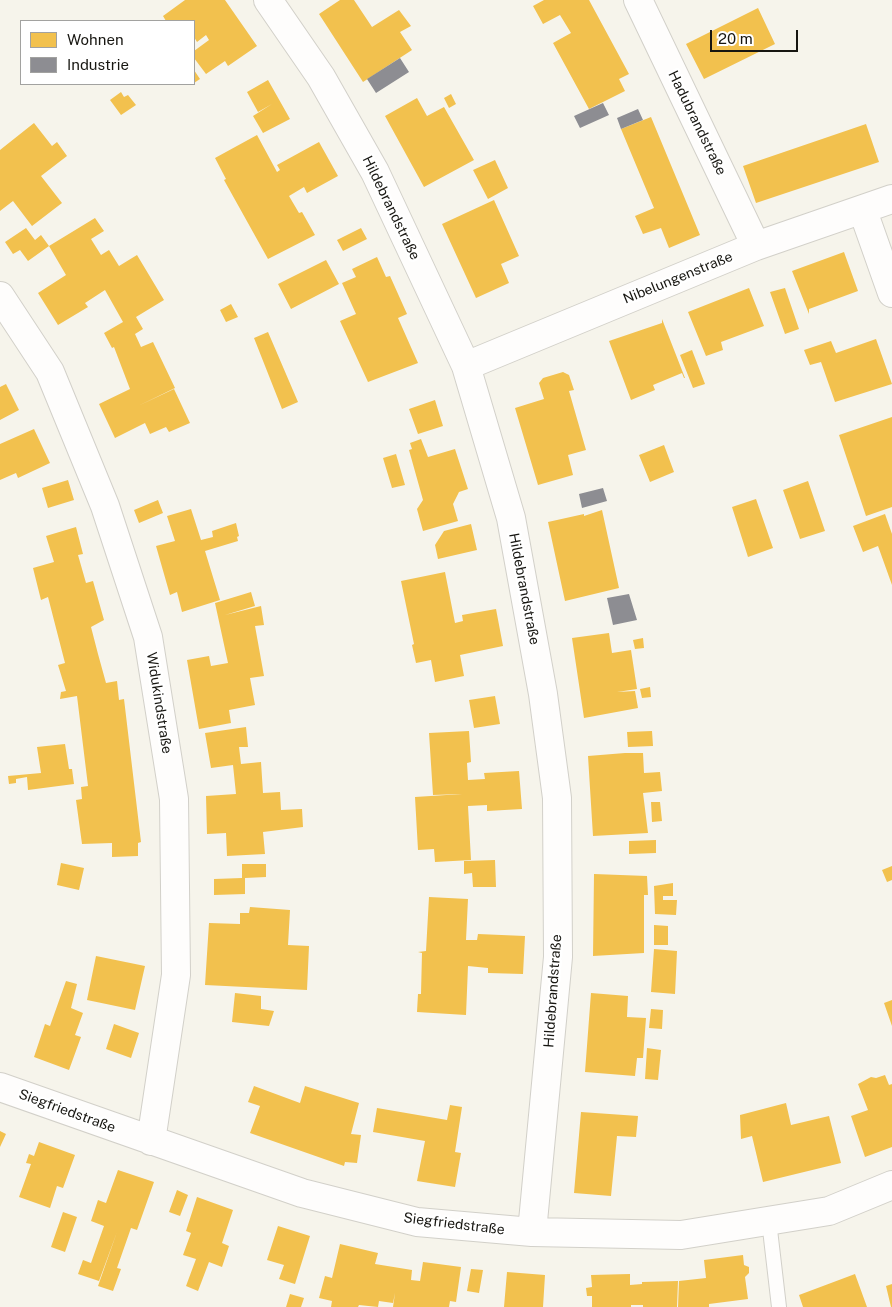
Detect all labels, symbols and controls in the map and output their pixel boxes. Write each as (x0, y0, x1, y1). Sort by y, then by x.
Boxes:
legend (20, 20, 195, 85)
scale bar (712, 20, 800, 52)
text: 20 m (718, 30, 753, 47)
text: Wohnen (67, 31, 124, 48)
text: Industrie (67, 56, 129, 73)
street label: Hadubrandstraße (664, 68, 730, 178)
street label: Hildebrandstraße (359, 153, 423, 263)
street label: Nibelungenstraße (621, 248, 735, 308)
street label: Hildebrandstraße (505, 532, 543, 646)
street label: Widukindstraße (143, 651, 175, 755)
street label: Hildebrandstraße (541, 934, 565, 1048)
street label: Siegfriedstraße (16, 1086, 118, 1136)
street label: Siegfriedstraße (402, 1209, 506, 1239)

